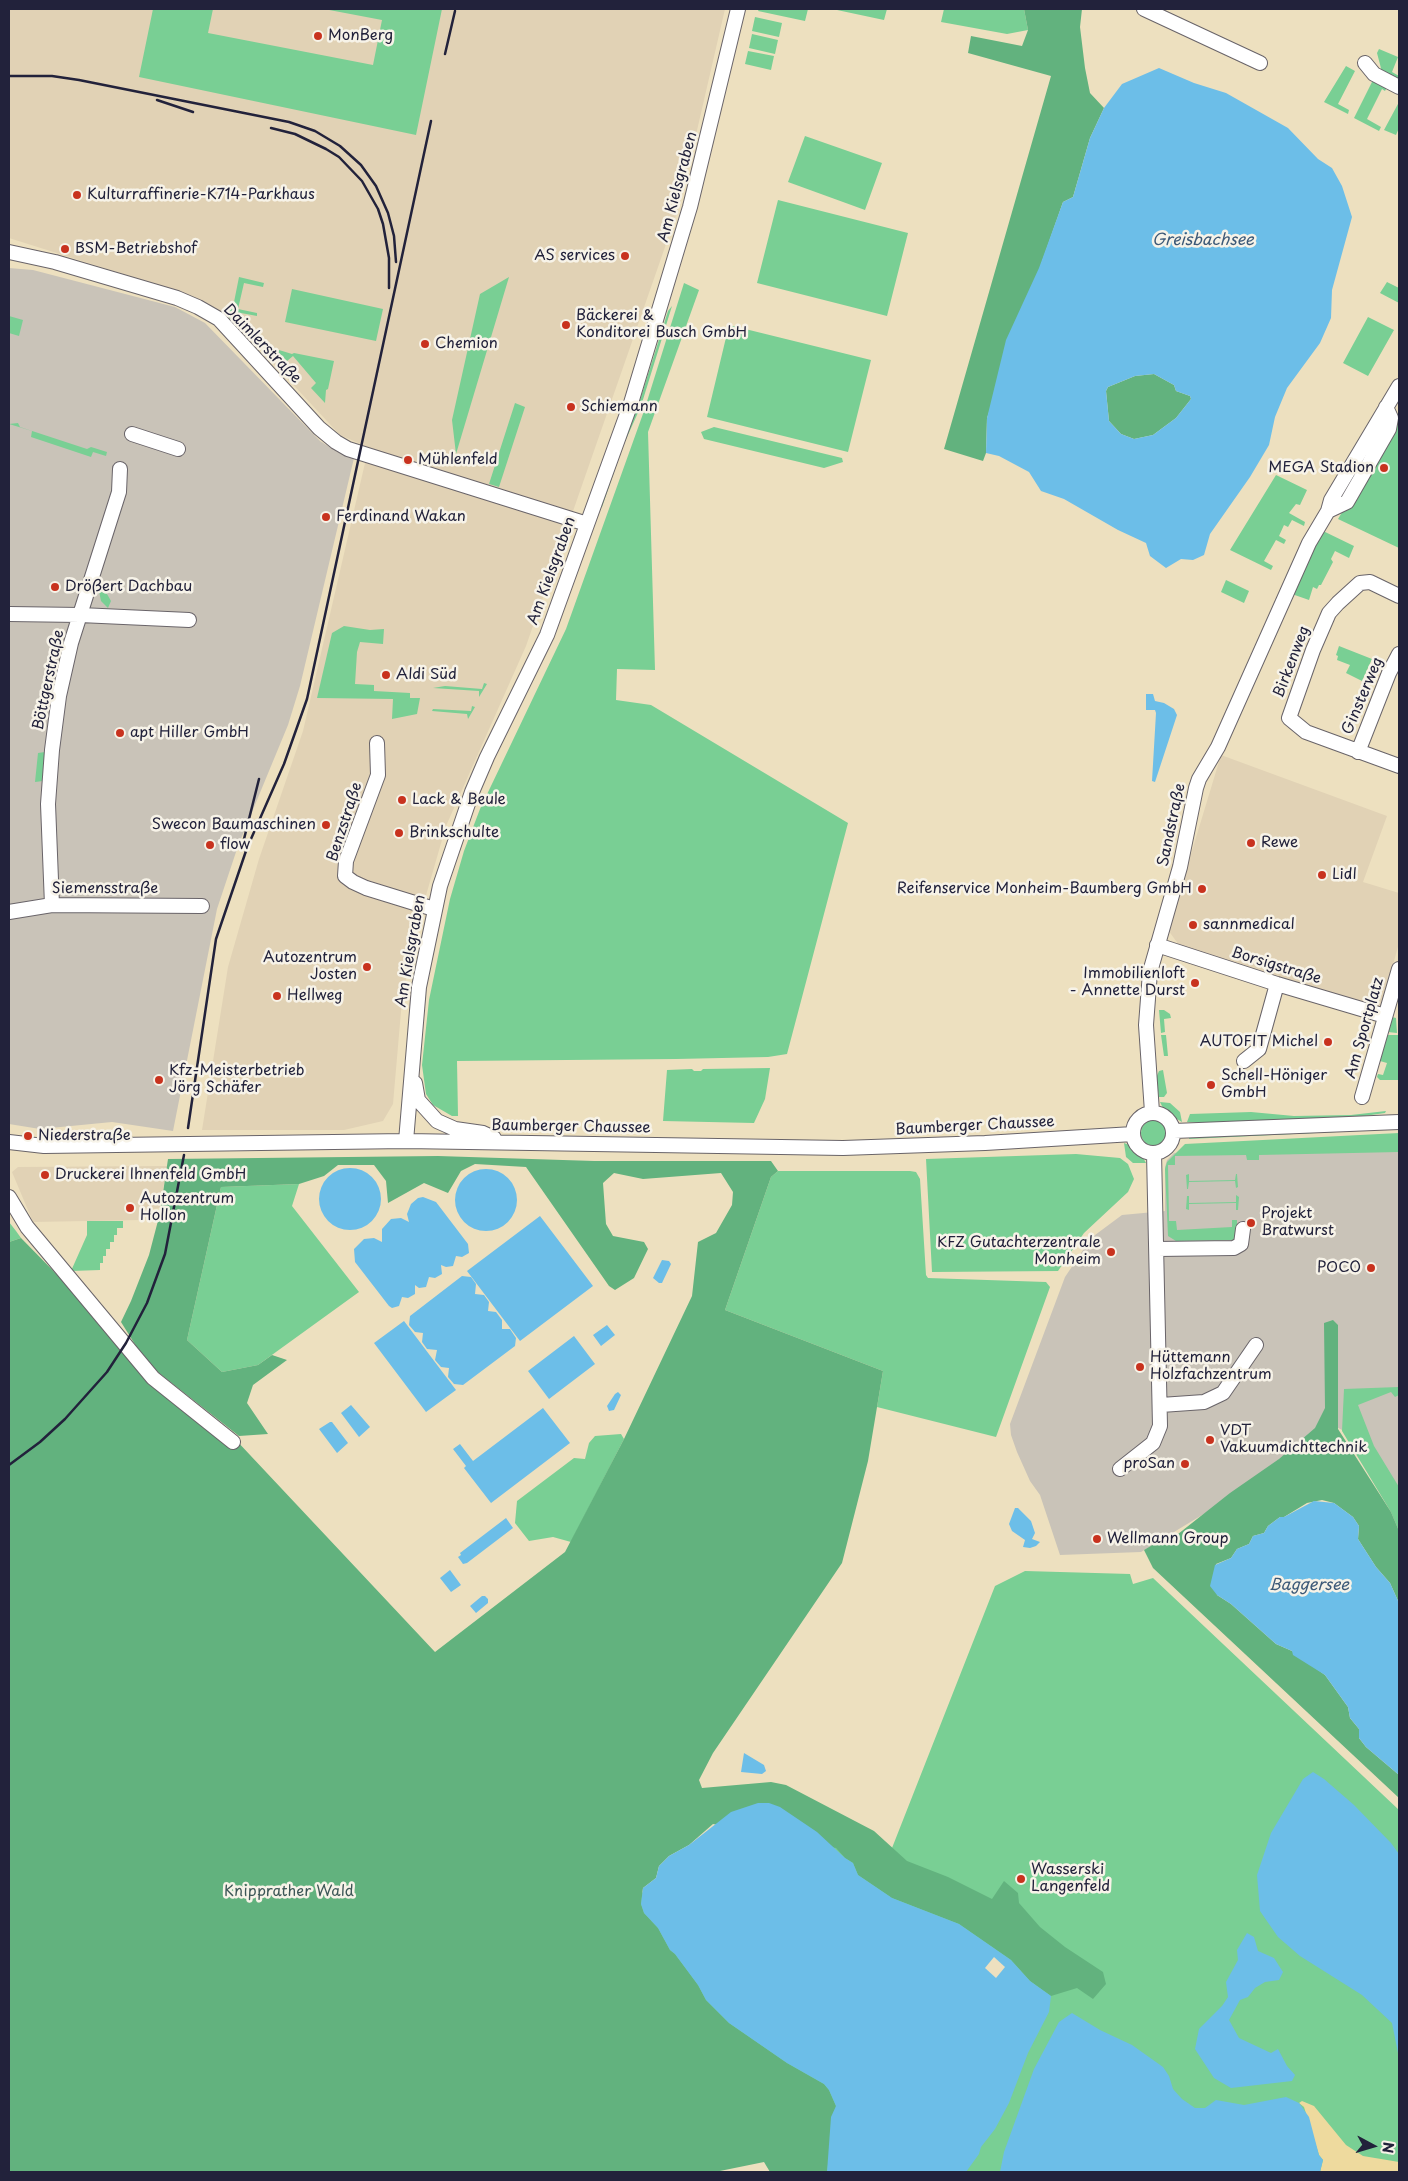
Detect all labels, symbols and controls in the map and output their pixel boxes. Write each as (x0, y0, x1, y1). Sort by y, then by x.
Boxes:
place label: MonBerg (328, 27, 393, 45)
marker: MonBerg (312, 30, 324, 42)
street label: Am Kielsgraben (655, 130, 701, 244)
place label: Kulturraffinerie-K714-Parkhaus (87, 186, 315, 204)
marker: Kulturraffinerie-K714-Parkhaus (71, 189, 83, 201)
water label: Greisbachsee (1152, 231, 1254, 251)
place label: BSM-Betriebshof (75, 240, 197, 258)
marker: BSM-Betriebshof (59, 243, 71, 255)
place label: AS services (534, 247, 615, 265)
marker: AS services (619, 250, 631, 262)
street label: Daimlerstraße (220, 301, 304, 387)
place label: Bäckerei & Konditorei Busch GmbH (576, 307, 747, 342)
marker: Bäckerei & Konditorei Busch GmbH (560, 319, 572, 331)
place label: Chemion (435, 335, 498, 353)
marker: Chemion (419, 338, 431, 350)
place label: Schiemann (581, 398, 658, 416)
marker: Schiemann (565, 401, 577, 413)
place label: Mühlenfeld (418, 451, 498, 469)
marker: Mühlenfeld (402, 454, 414, 466)
place label: MEGA Stadion (1268, 459, 1374, 477)
marker: MEGA Stadion (1378, 462, 1390, 474)
place label: Ferdinand Wakan (336, 508, 466, 526)
marker: Ferdinand Wakan (320, 511, 332, 523)
street label: Am Kielsgraben (524, 514, 580, 628)
place label: Drößert Dachbau (65, 578, 192, 596)
marker: Drößert Dachbau (49, 581, 61, 593)
street label: Birkenweg (1270, 624, 1314, 700)
street label: Böttgerstraße (30, 628, 68, 732)
street label: Ginsterweg (1339, 655, 1387, 737)
place label: Aldi Süd (396, 666, 457, 684)
marker: Aldi Süd (380, 669, 392, 681)
place label: apt Hiller GmbH (130, 724, 249, 742)
marker: apt Hiller GmbH (114, 727, 126, 739)
street label: Benzstraße (324, 780, 366, 864)
street label: Sandstraße (1154, 782, 1190, 868)
place label: Lack & Beule (412, 791, 506, 809)
marker: Lack & Beule (396, 794, 408, 806)
place label: Swecon Baumaschinen (152, 816, 316, 834)
marker: Swecon Baumaschinen (320, 819, 332, 831)
place label: Brinkschulte (409, 824, 499, 842)
marker: Brinkschulte (393, 827, 405, 839)
place label: Rewe (1261, 834, 1298, 852)
place label: flow (220, 836, 250, 854)
marker: Rewe (1245, 837, 1257, 849)
marker: flow (204, 839, 216, 851)
place label: Lidl (1332, 866, 1357, 884)
marker: Lidl (1316, 869, 1328, 881)
street label: Siemensstraße (52, 880, 158, 898)
place label: Reifenservice Monheim-Baumberg GmbH (897, 880, 1192, 898)
marker: Reifenservice Monheim-Baumberg GmbH (1196, 883, 1208, 895)
street label: Am Kielsgraben (392, 893, 430, 1009)
place label: sannmedical (1203, 916, 1295, 934)
marker: sannmedical (1187, 919, 1199, 931)
street label: Borsigstraße (1229, 944, 1323, 988)
place label: Autozentrum Josten (263, 949, 357, 984)
marker: Autozentrum Josten (361, 961, 373, 973)
place label: Immobilienloft - Annette Durst (1069, 965, 1185, 1000)
street label: Am Sportplatz (1342, 975, 1388, 1081)
marker: Immobilienloft - Annette Durst (1189, 977, 1201, 989)
place label: Hellweg (287, 987, 343, 1005)
marker: Hellweg (271, 990, 283, 1002)
place label: AUTOFIT Michel (1200, 1033, 1318, 1051)
marker: AUTOFIT Michel (1322, 1036, 1334, 1048)
place label: Kfz-Meisterbetrieb Jörg Schäfer (169, 1062, 304, 1097)
place label: Schell-Höniger GmbH (1221, 1067, 1327, 1102)
marker: Kfz-Meisterbetrieb Jörg Schäfer (153, 1074, 165, 1086)
marker: Schell-Höniger GmbH (1205, 1079, 1217, 1091)
street label: Baumberger Chaussee (895, 1113, 1055, 1139)
street label: Baumberger Chaussee (491, 1117, 651, 1137)
place label: Niederstraße (38, 1127, 131, 1145)
marker: Niederstraße (22, 1130, 34, 1142)
place label: Druckerei Ihnenfeld GmbH (55, 1166, 246, 1184)
marker: Druckerei Ihnenfeld GmbH (39, 1169, 51, 1181)
place label: Autozentrum Hollon (140, 1190, 234, 1225)
marker: Autozentrum Hollon (124, 1202, 136, 1214)
place label: Projekt Bratwurst (1261, 1205, 1334, 1240)
marker: Projekt Bratwurst (1245, 1217, 1257, 1229)
place label: KFZ Gutachterzentrale Monheim (937, 1234, 1101, 1269)
marker: KFZ Gutachterzentrale Monheim (1105, 1246, 1117, 1258)
place label: POCO (1317, 1259, 1361, 1277)
marker: POCO (1365, 1262, 1377, 1274)
place label: Hüttemann Holzfachzentrum (1150, 1349, 1272, 1384)
marker: Hüttemann Holzfachzentrum (1134, 1361, 1146, 1373)
place label: VDT Vakuumdichttechnik (1220, 1422, 1367, 1457)
marker: VDT Vakuumdichttechnik (1204, 1434, 1216, 1446)
place label: proSan (1123, 1455, 1175, 1473)
marker: proSan (1179, 1458, 1191, 1470)
place label: Wellmann Group (1107, 1530, 1228, 1548)
marker: Wellmann Group (1091, 1533, 1103, 1545)
water label: Baggersee (1269, 1576, 1349, 1596)
place label: Wasserski Langenfeld (1031, 1861, 1110, 1896)
marker: Wasserski Langenfeld (1015, 1873, 1027, 1885)
park label: Knipprather Wald (224, 1883, 354, 1901)
north arrow (1348, 2121, 1398, 2171)
text: N (1377, 2141, 1399, 2154)

